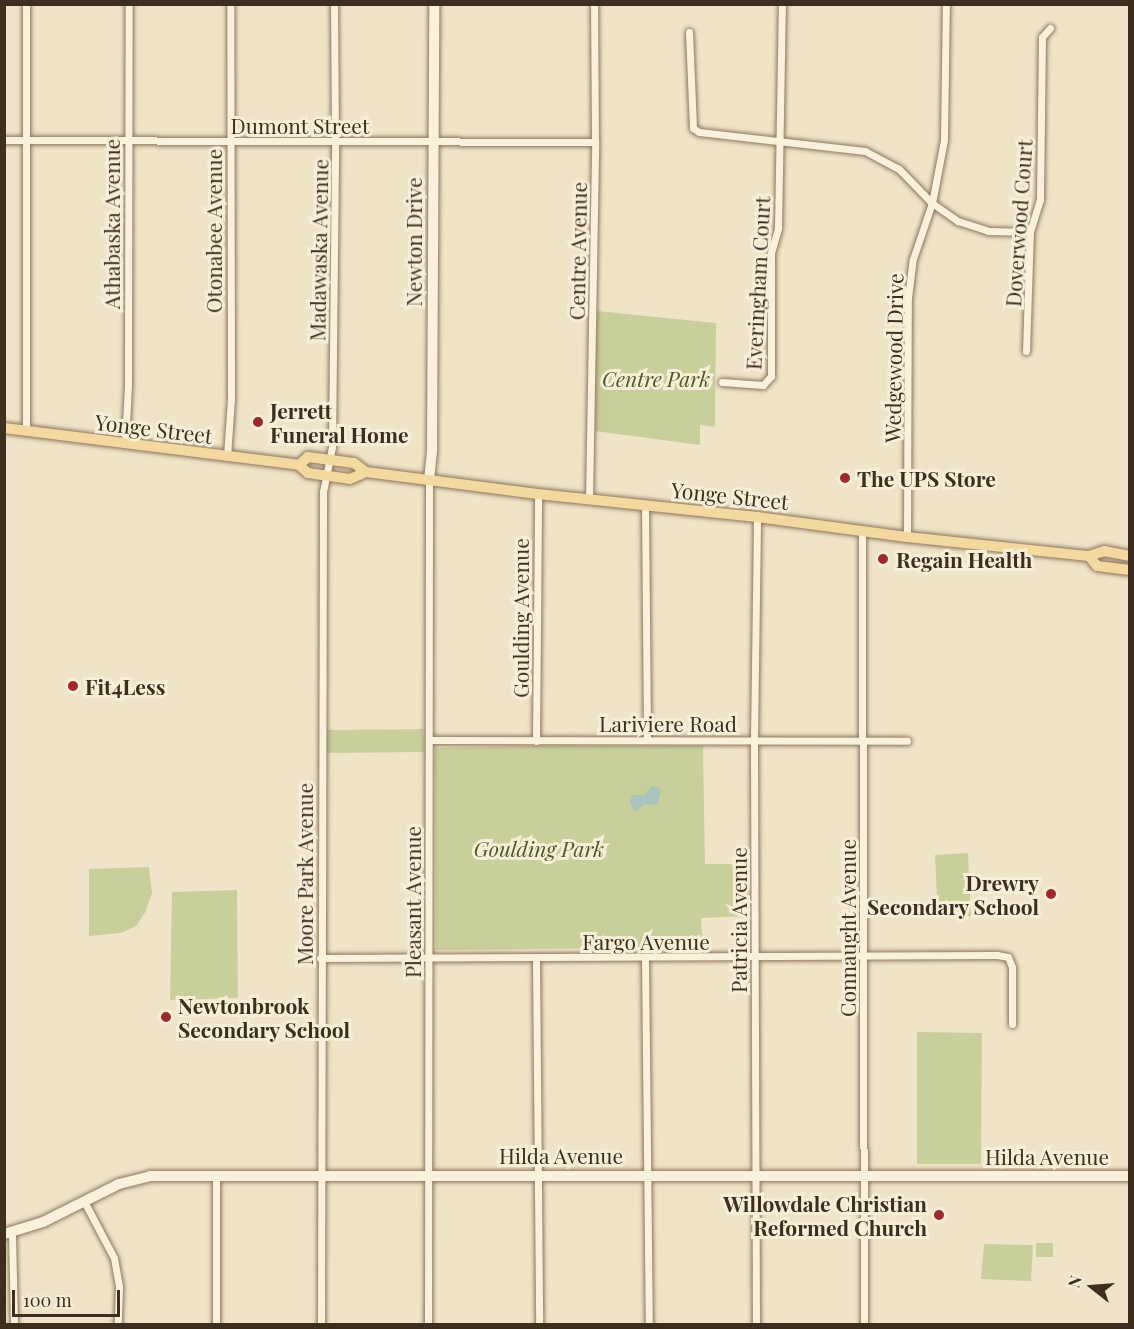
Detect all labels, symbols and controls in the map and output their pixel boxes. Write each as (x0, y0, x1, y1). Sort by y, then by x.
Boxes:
street label: Dumont Street (230, 112, 370, 138)
street label: Athabaska Avenue (98, 138, 124, 310)
street label: Doverwood Court (1000, 138, 1036, 308)
street label: Otonabee Avenue (200, 148, 226, 314)
street label: Madawaska Avenue (304, 158, 332, 342)
street label: Newton Drive (400, 177, 426, 307)
street label: Centre Avenue (563, 181, 591, 321)
street label: Everingham Court (740, 195, 774, 371)
street label: Wedgewood Drive (879, 273, 907, 443)
park label: Centre Park (602, 365, 710, 391)
place label: Jerrett Funeral Home (270, 397, 408, 447)
street label: Yonge Street (94, 408, 214, 448)
marker: Jerrett Funeral Home (251, 415, 265, 429)
place label: The UPS Store (857, 465, 996, 491)
marker: The UPS Store (838, 471, 852, 485)
street label: Yonge Street (670, 476, 790, 514)
street label: Goulding Avenue (507, 538, 533, 698)
place label: Regain Health (896, 546, 1032, 572)
marker: Regain Health (874, 550, 892, 568)
place label: Fit4Less (85, 673, 165, 699)
marker: Fit4Less (66, 679, 80, 693)
street label: Lariviere Road (599, 710, 737, 736)
street label: Moore Park Avenue (291, 782, 317, 966)
street label: Pleasant Avenue (399, 825, 425, 979)
park label: Goulding Park (474, 835, 604, 861)
street label: Connaught Avenue (834, 838, 860, 1018)
street label: Patricia Avenue (725, 847, 751, 993)
place label: Drewry Secondary School (866, 869, 1039, 919)
marker: Drewry Secondary School (1044, 887, 1058, 901)
street label: Fargo Avenue (582, 928, 710, 954)
place label: Newtonbrook Secondary School (178, 992, 351, 1042)
marker: Newtonbrook Secondary School (159, 1010, 173, 1024)
street label: Hilda Avenue (498, 1142, 624, 1168)
street label: Hilda Avenue (984, 1143, 1110, 1169)
place label: Willowdale Christian Reformed Church (723, 1190, 927, 1240)
marker: Willowdale Christian Reformed Church (932, 1208, 946, 1222)
north arrow (1062, 1257, 1122, 1317)
text: N (1063, 1273, 1086, 1290)
scale bar (15, 1278, 123, 1316)
text: 100 m (23, 1288, 72, 1312)

